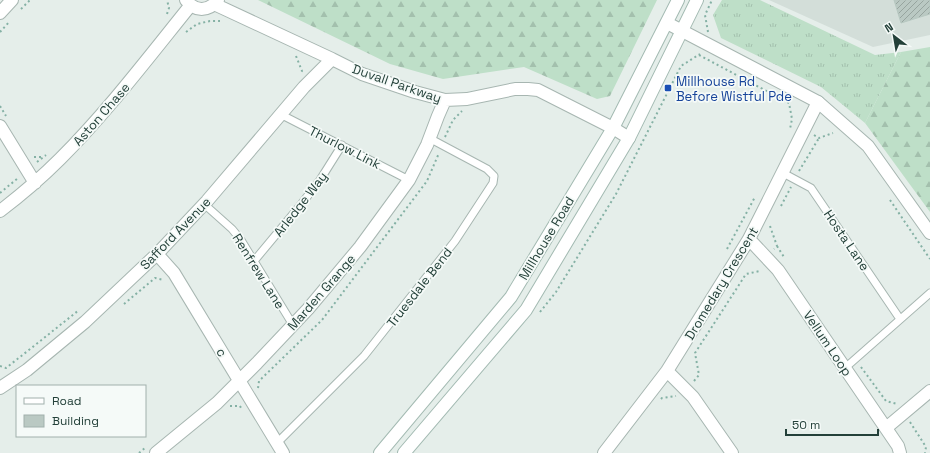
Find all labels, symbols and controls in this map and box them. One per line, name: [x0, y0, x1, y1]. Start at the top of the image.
north arrow: [874, 16, 914, 56]
text: N: [882, 20, 896, 35]
street label: Duvall Parkway: [350, 60, 444, 107]
place label: Millhouse Rd Before Wistful Pde: [676, 73, 792, 105]
street label: Aston Chase: [69, 79, 133, 149]
marker: Millhouse Rd Before Wistful Pde: [663, 83, 673, 93]
street label: Thurlow Link: [306, 122, 384, 173]
street label: Arledge Way: [270, 168, 331, 240]
street label: Safford Avenue: [136, 193, 214, 273]
street label: Millhouse Road: [515, 193, 578, 283]
street label: Hosta Lane: [820, 206, 873, 274]
street label: Dromedary Crescent: [681, 224, 762, 343]
street label: Renfrew Lane: [229, 230, 288, 312]
street label: Truesdale Bend: [383, 244, 456, 331]
street label: Marden Grange: [284, 251, 359, 334]
street label: Vellum Loop: [799, 307, 856, 379]
street label: c: [212, 345, 231, 360]
legend: [16, 385, 146, 437]
text: Road: [52, 393, 81, 409]
scale bar: [786, 411, 878, 437]
text: Building: [52, 413, 99, 429]
text: 50 m: [792, 417, 820, 433]

